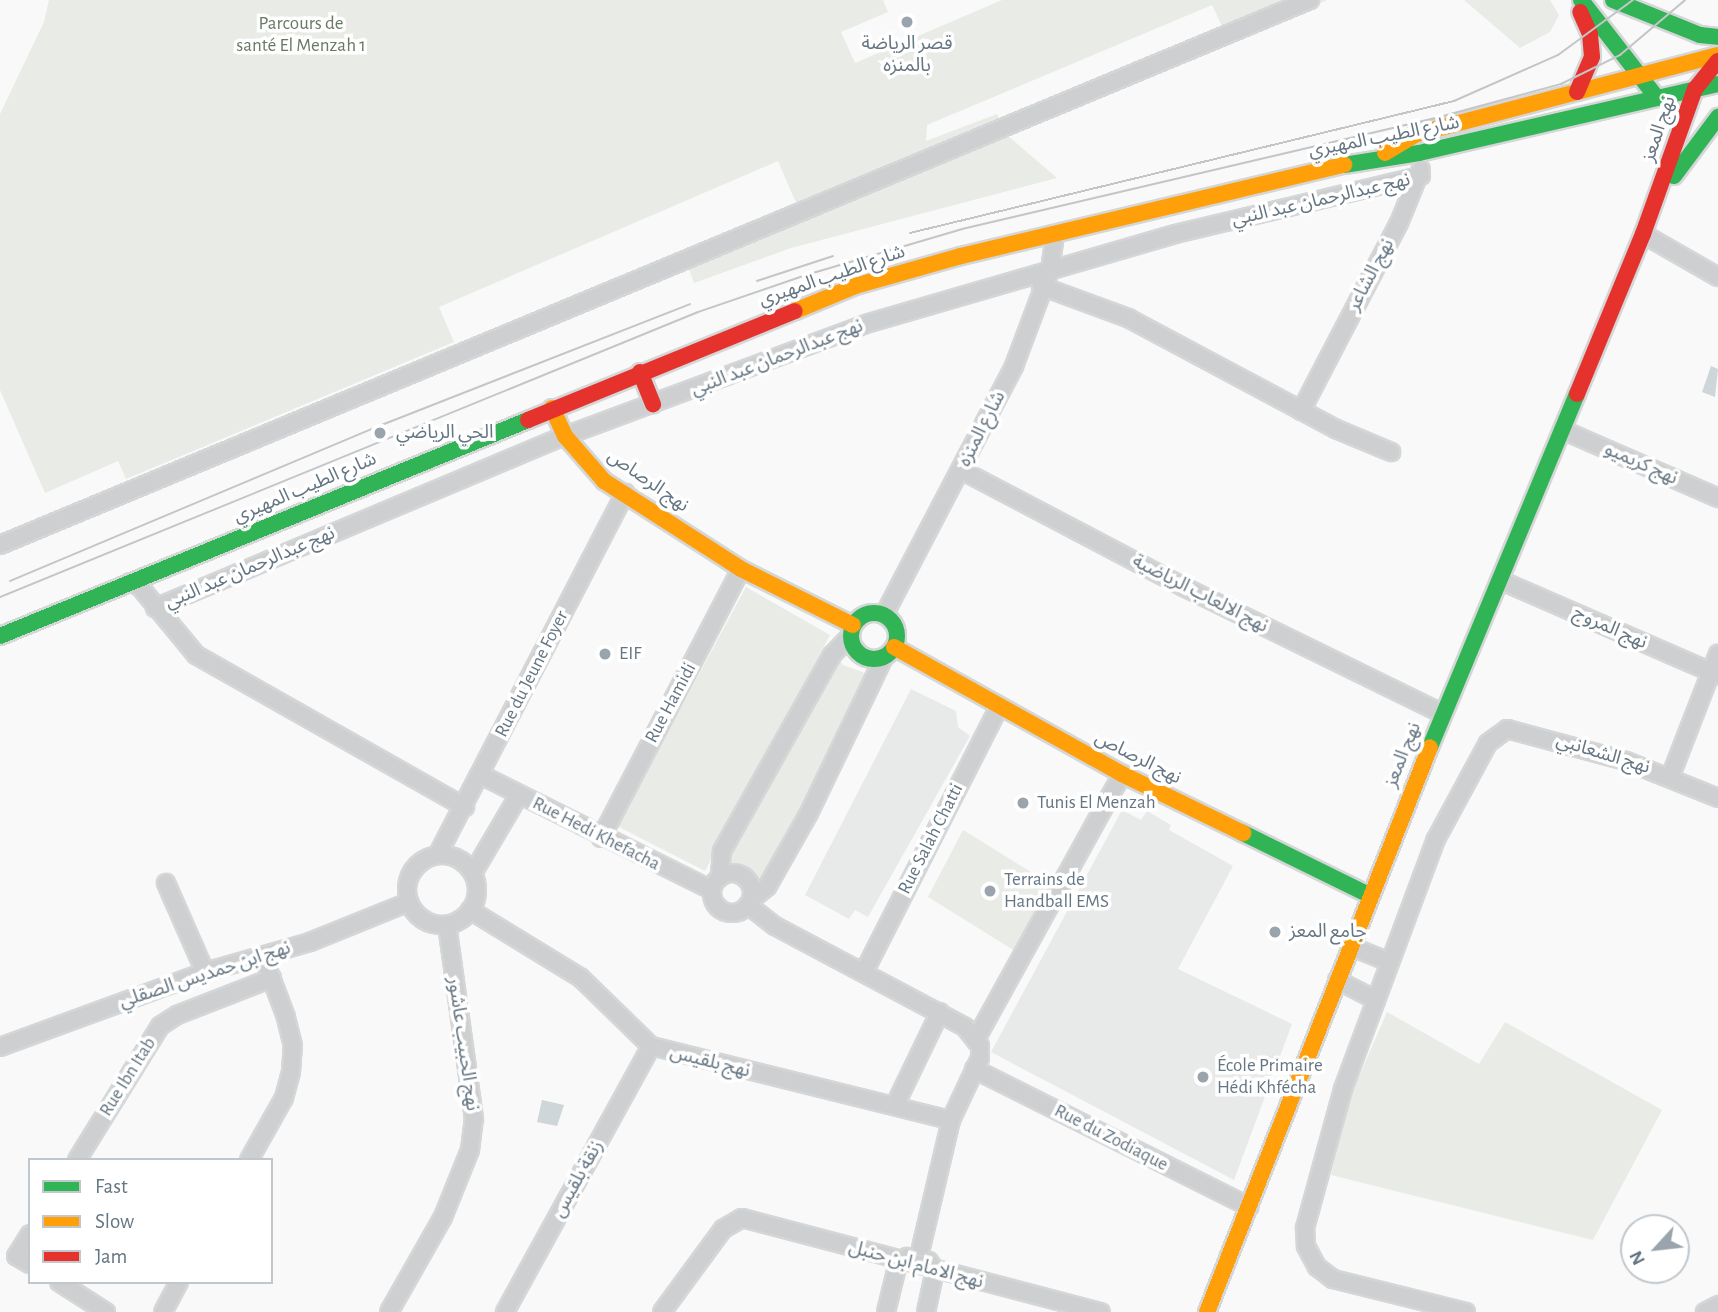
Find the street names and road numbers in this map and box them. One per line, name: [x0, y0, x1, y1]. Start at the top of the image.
street label: نهج المعز: [1637, 93, 1681, 165]
street label: شارع الطيب المهيري: [1307, 111, 1461, 163]
street label: نهج عبدالرحمان عبد النبي: [1230, 168, 1412, 232]
street label: نهج الشاعر: [1343, 235, 1399, 315]
street label: شارع الطيب المهيري: [756, 240, 908, 312]
street label: نهج عبدالرحمان عبد النبي: [688, 315, 866, 401]
street label: شارع المنزه: [953, 387, 1011, 471]
street label: نهج كريميو: [1601, 438, 1681, 490]
street label: نهج الرصاص: [603, 445, 693, 517]
street label: شارع الطيب المهيري: [230, 448, 380, 528]
street label: نهج عبدالرحمان عبد النبي: [162, 522, 338, 614]
street label: نهج الالعاب الرياضية: [1128, 550, 1272, 638]
street label: نهج المروج: [1569, 602, 1651, 654]
street label: Rue du Jeune Foyer: [490, 607, 574, 741]
street label: Rue Hamidi: [640, 659, 702, 747]
street label: نهج المعز: [1380, 719, 1426, 791]
street label: نهج الرصاص: [1091, 726, 1185, 790]
street label: نهج الشعانبي: [1553, 729, 1653, 779]
street label: Rue Salah Chatti: [893, 780, 969, 898]
street label: Rue Hedi Khefacha: [528, 792, 664, 876]
street label: نهج ابن حمديس الصقلي: [117, 937, 293, 1013]
street label: نهج الحبيب عاشور: [442, 975, 484, 1113]
street label: Rue Ibn Itab: [95, 1033, 161, 1121]
street label: نهج بلقيس: [668, 1041, 752, 1083]
street label: Rue du Zodiaque: [1050, 1100, 1172, 1176]
street label: زنقة بلقيس: [547, 1136, 609, 1222]
street label: نهج الامام ابن حنبل: [846, 1236, 986, 1294]

